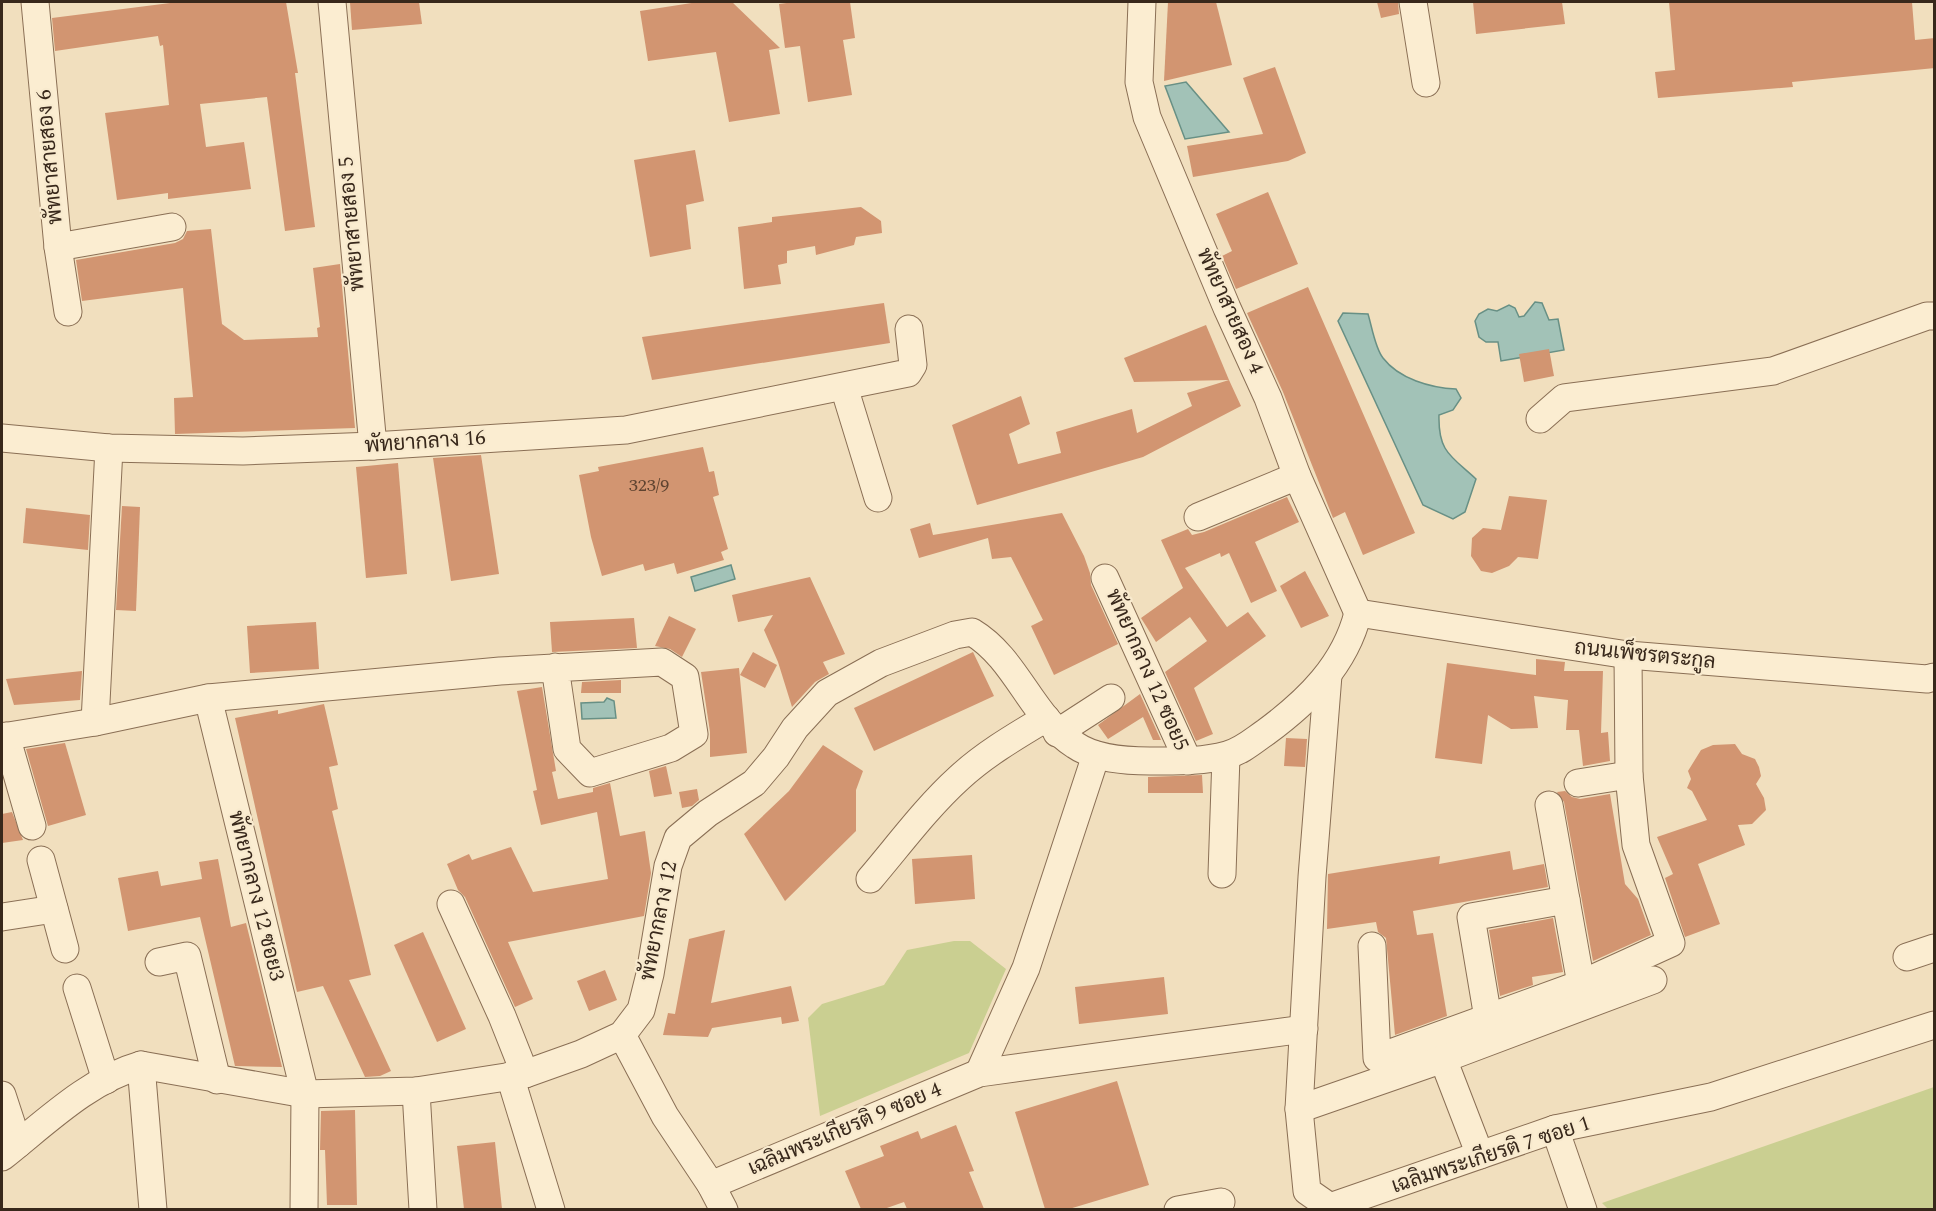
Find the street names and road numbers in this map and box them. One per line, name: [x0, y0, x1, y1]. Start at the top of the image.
street label: พัทยาสายสอง 6: [28, 88, 72, 226]
street label: พัทยาสายสอง 5: [330, 155, 374, 293]
street label: พัทยาสายสอง 4: [1188, 243, 1272, 380]
street label: พัทยากลาง 16: [363, 422, 487, 462]
street label: พัทยากลาง 12 ซอย5: [1097, 584, 1197, 756]
street label: ถนนเพ็ชรตระกูล: [1573, 632, 1717, 678]
street label: พัทยากลาง 12 ซอย3: [219, 808, 293, 985]
street label: พัทยากลาง 12: [632, 858, 686, 984]
street label: เฉลิมพระเกียรติ 9 ซอย 4: [743, 1074, 947, 1184]
street label: เฉลิมพระเกียรติ 7 ซอย 1: [1387, 1108, 1595, 1202]

